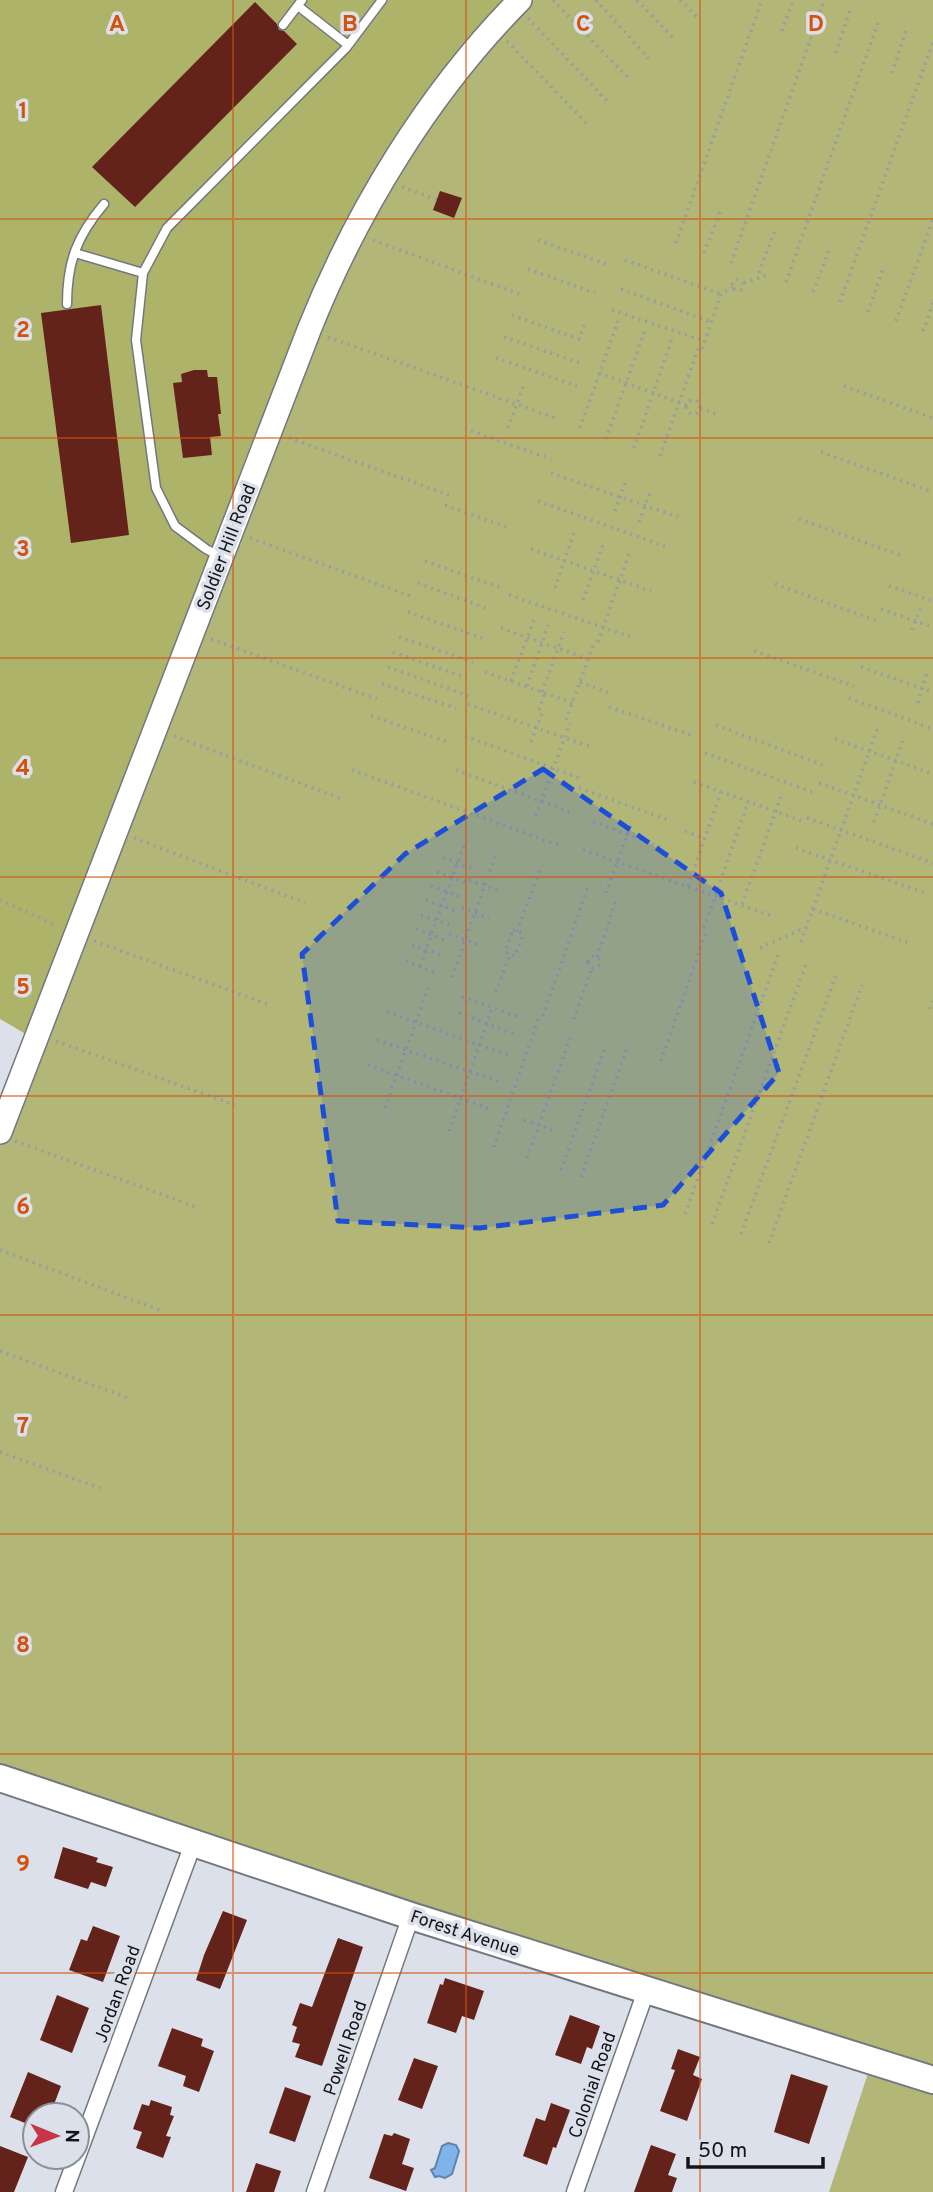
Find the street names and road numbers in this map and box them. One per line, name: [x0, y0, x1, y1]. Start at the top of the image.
street label: Soldier Hill Road: [193, 481, 262, 614]
street label: Forest Avenue: [407, 1906, 522, 1963]
street label: Jordan Road: [90, 1943, 147, 2046]
street label: Powell Road: [319, 1998, 373, 2099]
street label: Colonial Road: [564, 2029, 622, 2142]

